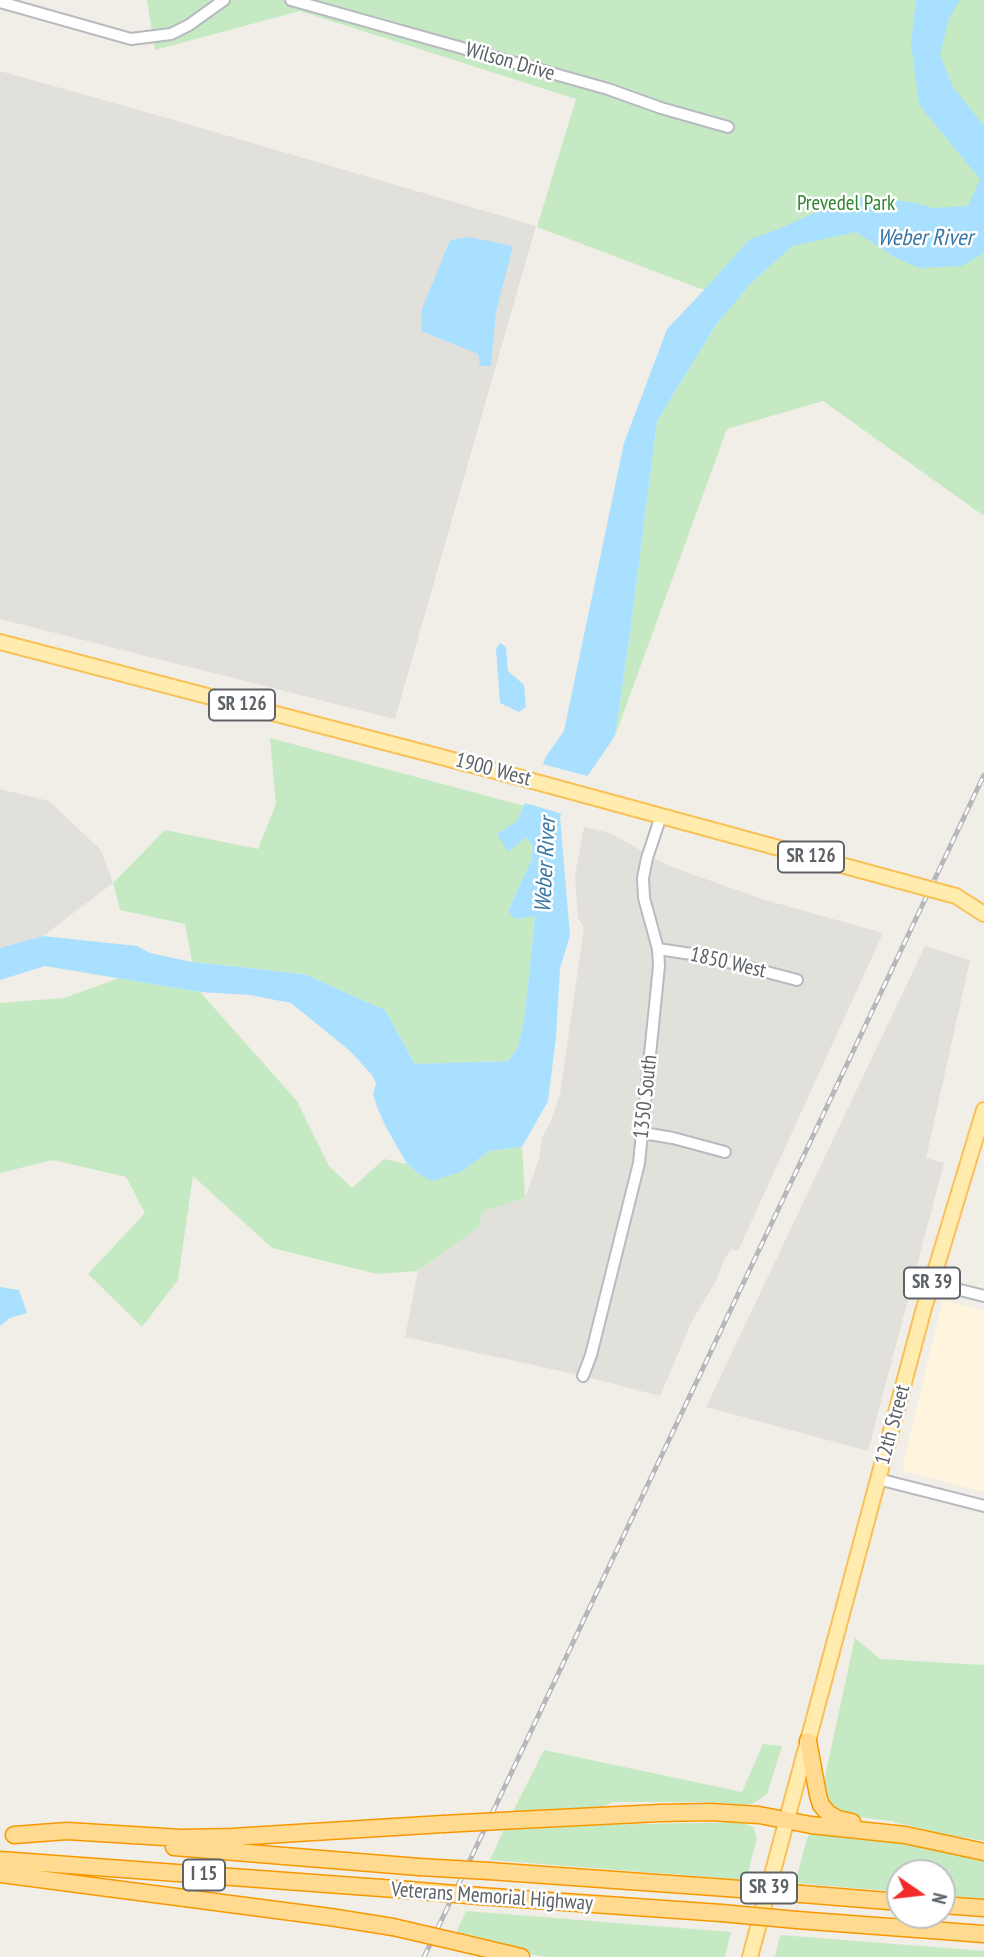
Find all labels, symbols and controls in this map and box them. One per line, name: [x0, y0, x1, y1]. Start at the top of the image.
street label: Wilson Drive: [463, 37, 557, 87]
park label: Prevedel Park: [797, 191, 895, 217]
water label: Weber River: [877, 224, 973, 252]
road number: SR 126: [209, 690, 275, 720]
street label: 1900 West: [452, 748, 534, 792]
water label: Weber River: [530, 817, 562, 913]
road number: SR 126: [778, 842, 844, 872]
street label: 1850 West: [688, 942, 768, 984]
street label: 1350 South: [629, 1054, 663, 1140]
road number: SR 39: [904, 1268, 960, 1298]
street label: 12th Street: [870, 1382, 916, 1468]
road number: I 15: [183, 1859, 225, 1890]
north arrow: [886, 1859, 956, 1929]
road number: SR 39: [741, 1872, 797, 1904]
street label: Veterans Memorial Highway: [390, 1877, 594, 1917]
text: N: [927, 1891, 952, 1906]

